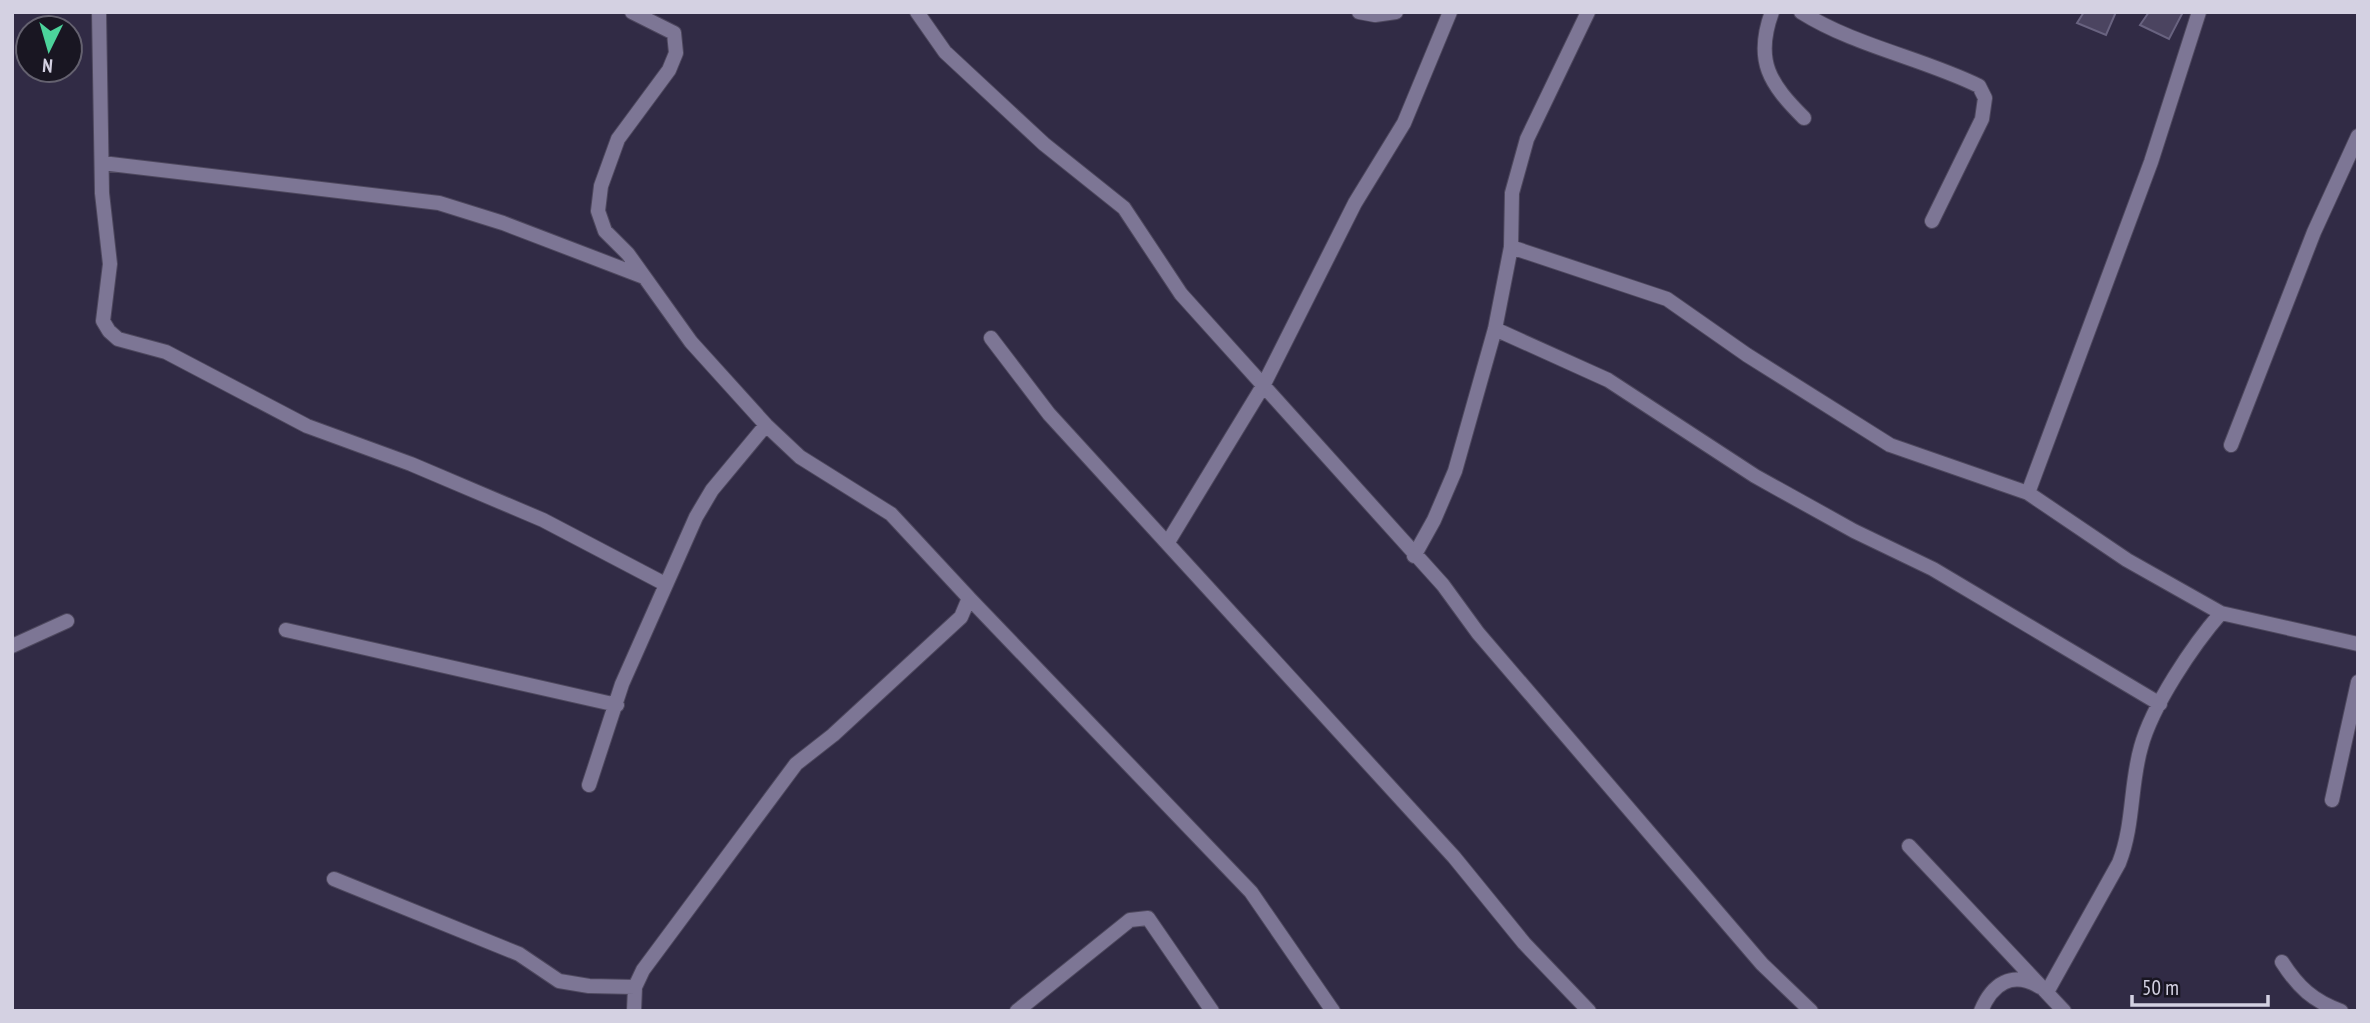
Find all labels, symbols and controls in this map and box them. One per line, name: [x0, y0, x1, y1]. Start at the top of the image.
north arrow: [14, 14, 84, 84]
text: N: [41, 54, 54, 78]
scale bar: [2132, 964, 2268, 1008]
text: 50 m: [2142, 974, 2179, 1001]

